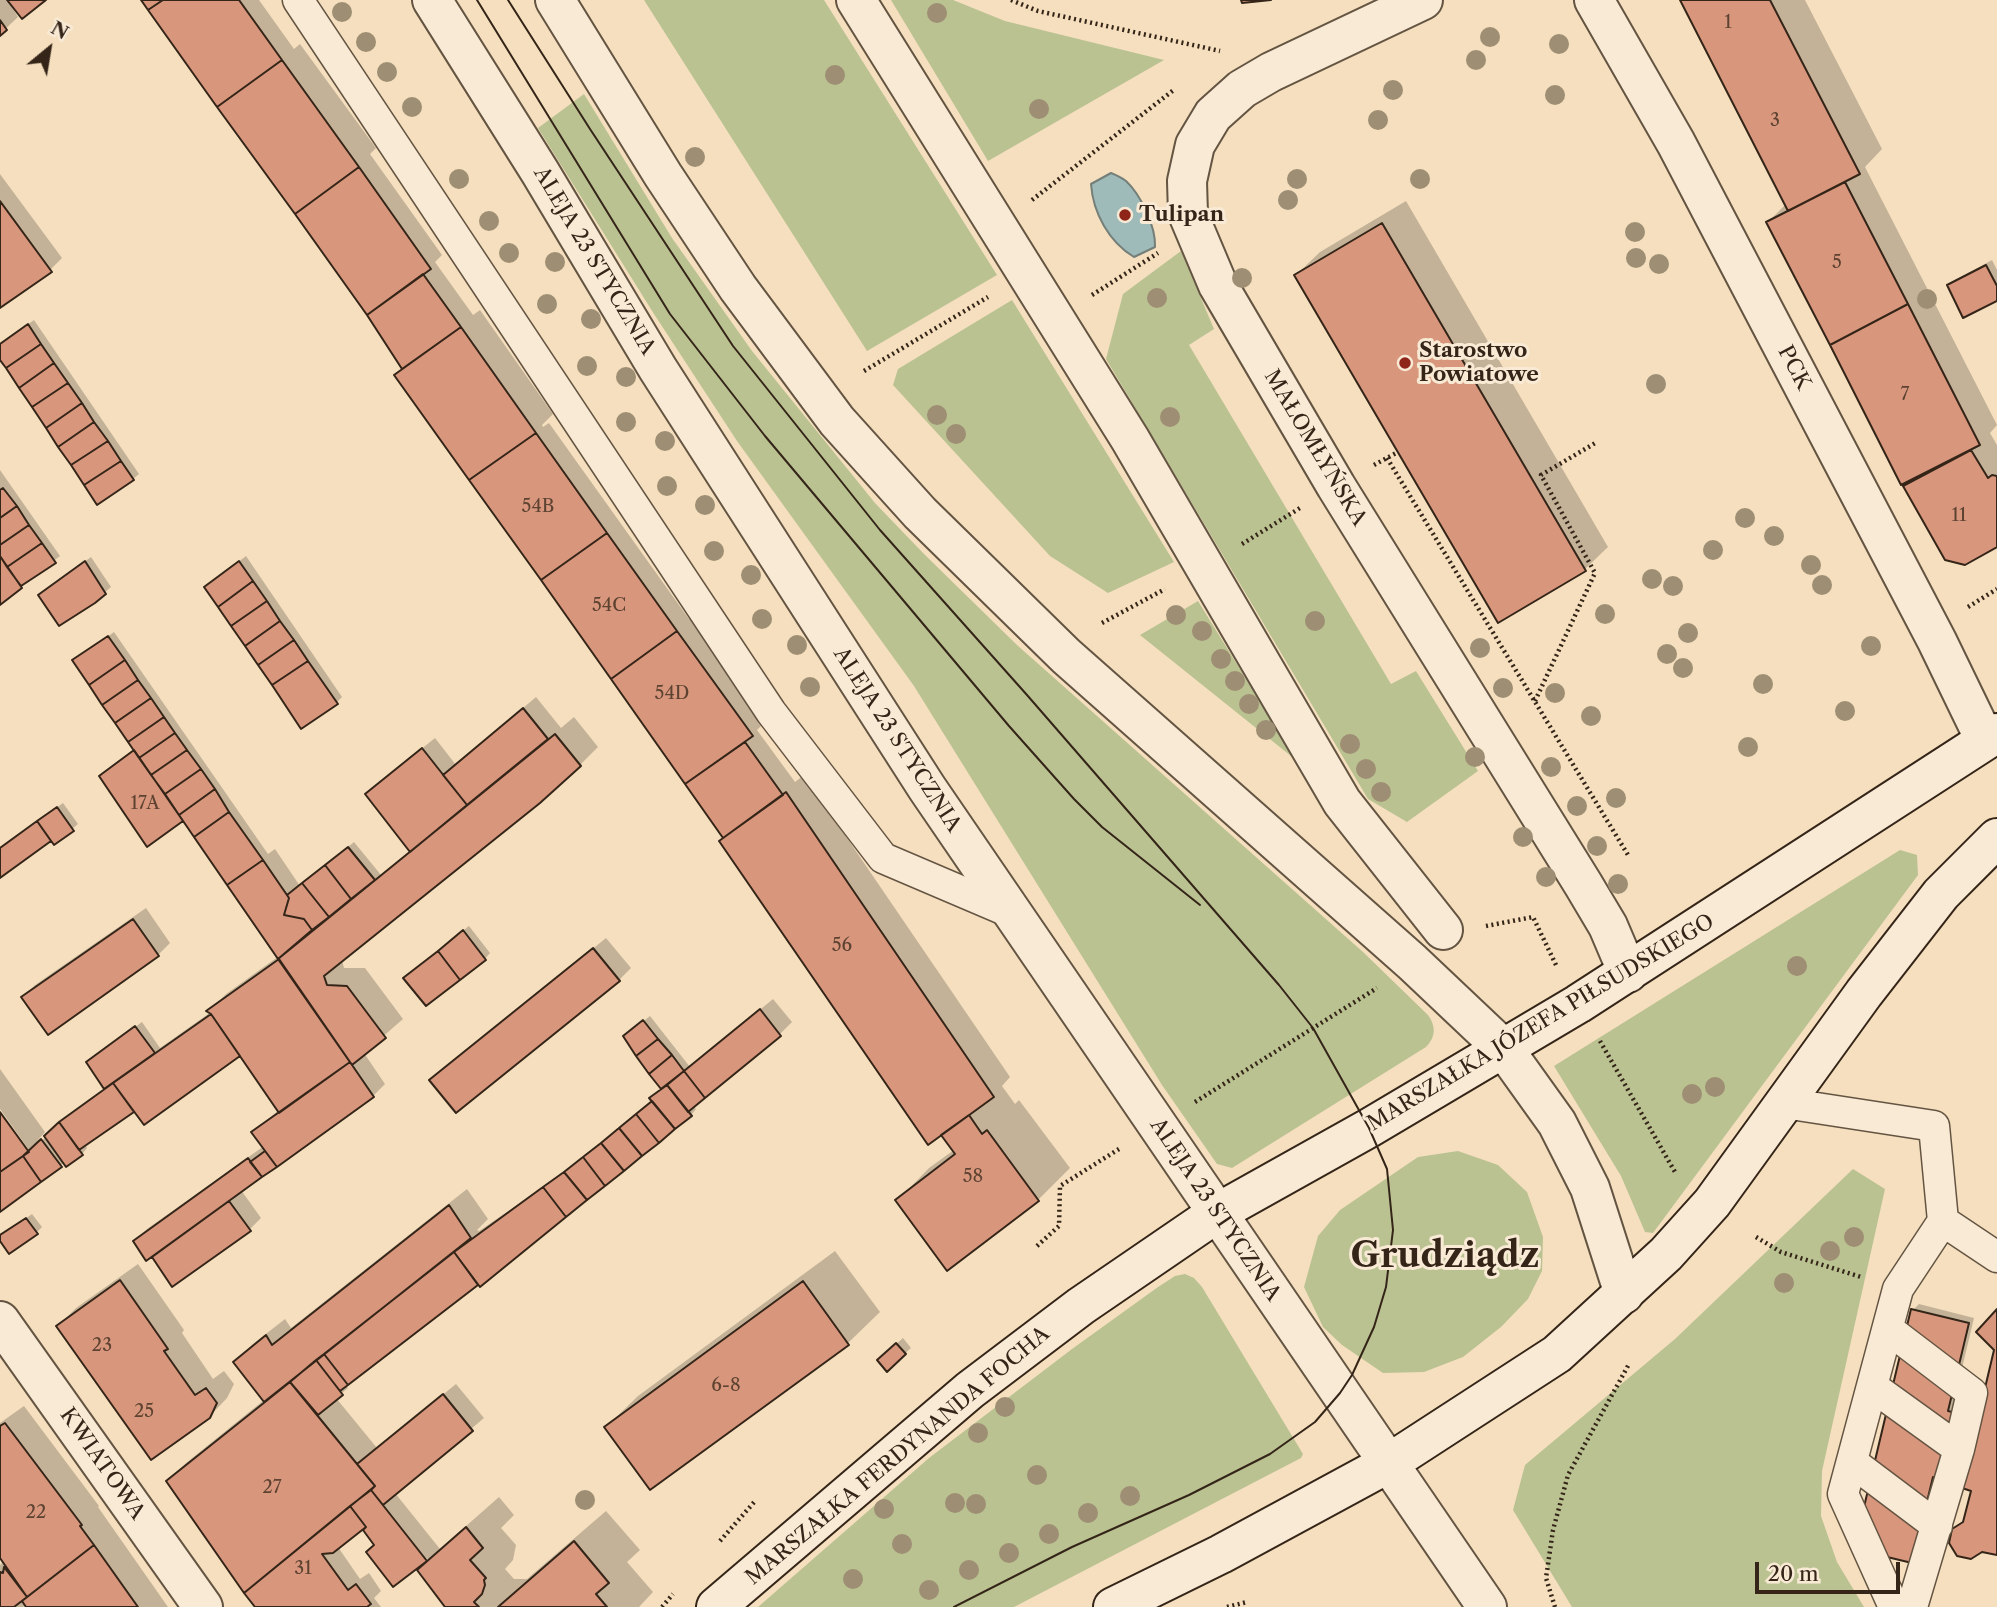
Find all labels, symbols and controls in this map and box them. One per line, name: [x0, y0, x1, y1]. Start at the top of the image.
house number: 1: [1724, 12, 1732, 34]
north arrow: [14, 14, 84, 84]
text: N: [47, 16, 73, 44]
house number: 3: [1770, 110, 1780, 132]
street label: ALEJA 23 STYCZNIA: [528, 162, 660, 360]
place label: Tulipan: [1139, 202, 1224, 228]
marker: Tulipan: [1117, 207, 1133, 223]
house number: 5: [1832, 252, 1842, 274]
place label: Starostwo Powiatowe: [1419, 338, 1539, 388]
street label: PCK: [1772, 342, 1816, 394]
marker: Starostwo Powiatowe: [1397, 355, 1413, 371]
street label: MAŁOMŁYŃSKA: [1258, 365, 1372, 531]
house number: 7: [1901, 384, 1909, 406]
house number: 54B: [522, 496, 554, 518]
house number: 11: [1951, 505, 1967, 527]
house number: 54C: [592, 595, 626, 617]
street label: ALEJA 23 STYCZNIA: [828, 643, 966, 837]
house number: 54D: [655, 683, 689, 705]
house number: 17A: [130, 793, 160, 815]
street label: MARSZAŁKA JÓZEFA PIŁSUDSKIEGO: [1363, 909, 1719, 1137]
house number: 56: [832, 935, 852, 957]
street label: ALEJA 23 STYCZNIA: [1144, 1114, 1286, 1306]
house number: 58: [963, 1166, 983, 1188]
district label: Grudziądz: [1351, 1236, 1539, 1278]
street label: MARSZAŁKA FERDYNANDA FOCHA: [741, 1321, 1055, 1591]
house number: 23: [92, 1335, 112, 1357]
house number: 6-8: [711, 1375, 741, 1397]
house number: 25: [134, 1401, 154, 1423]
street label: KWIATOWA: [54, 1403, 150, 1525]
house number: 27: [262, 1477, 282, 1499]
house number: 22: [26, 1502, 46, 1524]
scale bar: [1759, 1548, 1904, 1592]
house number: 31: [294, 1558, 312, 1580]
text: 20 m: [1768, 1561, 1819, 1586]

